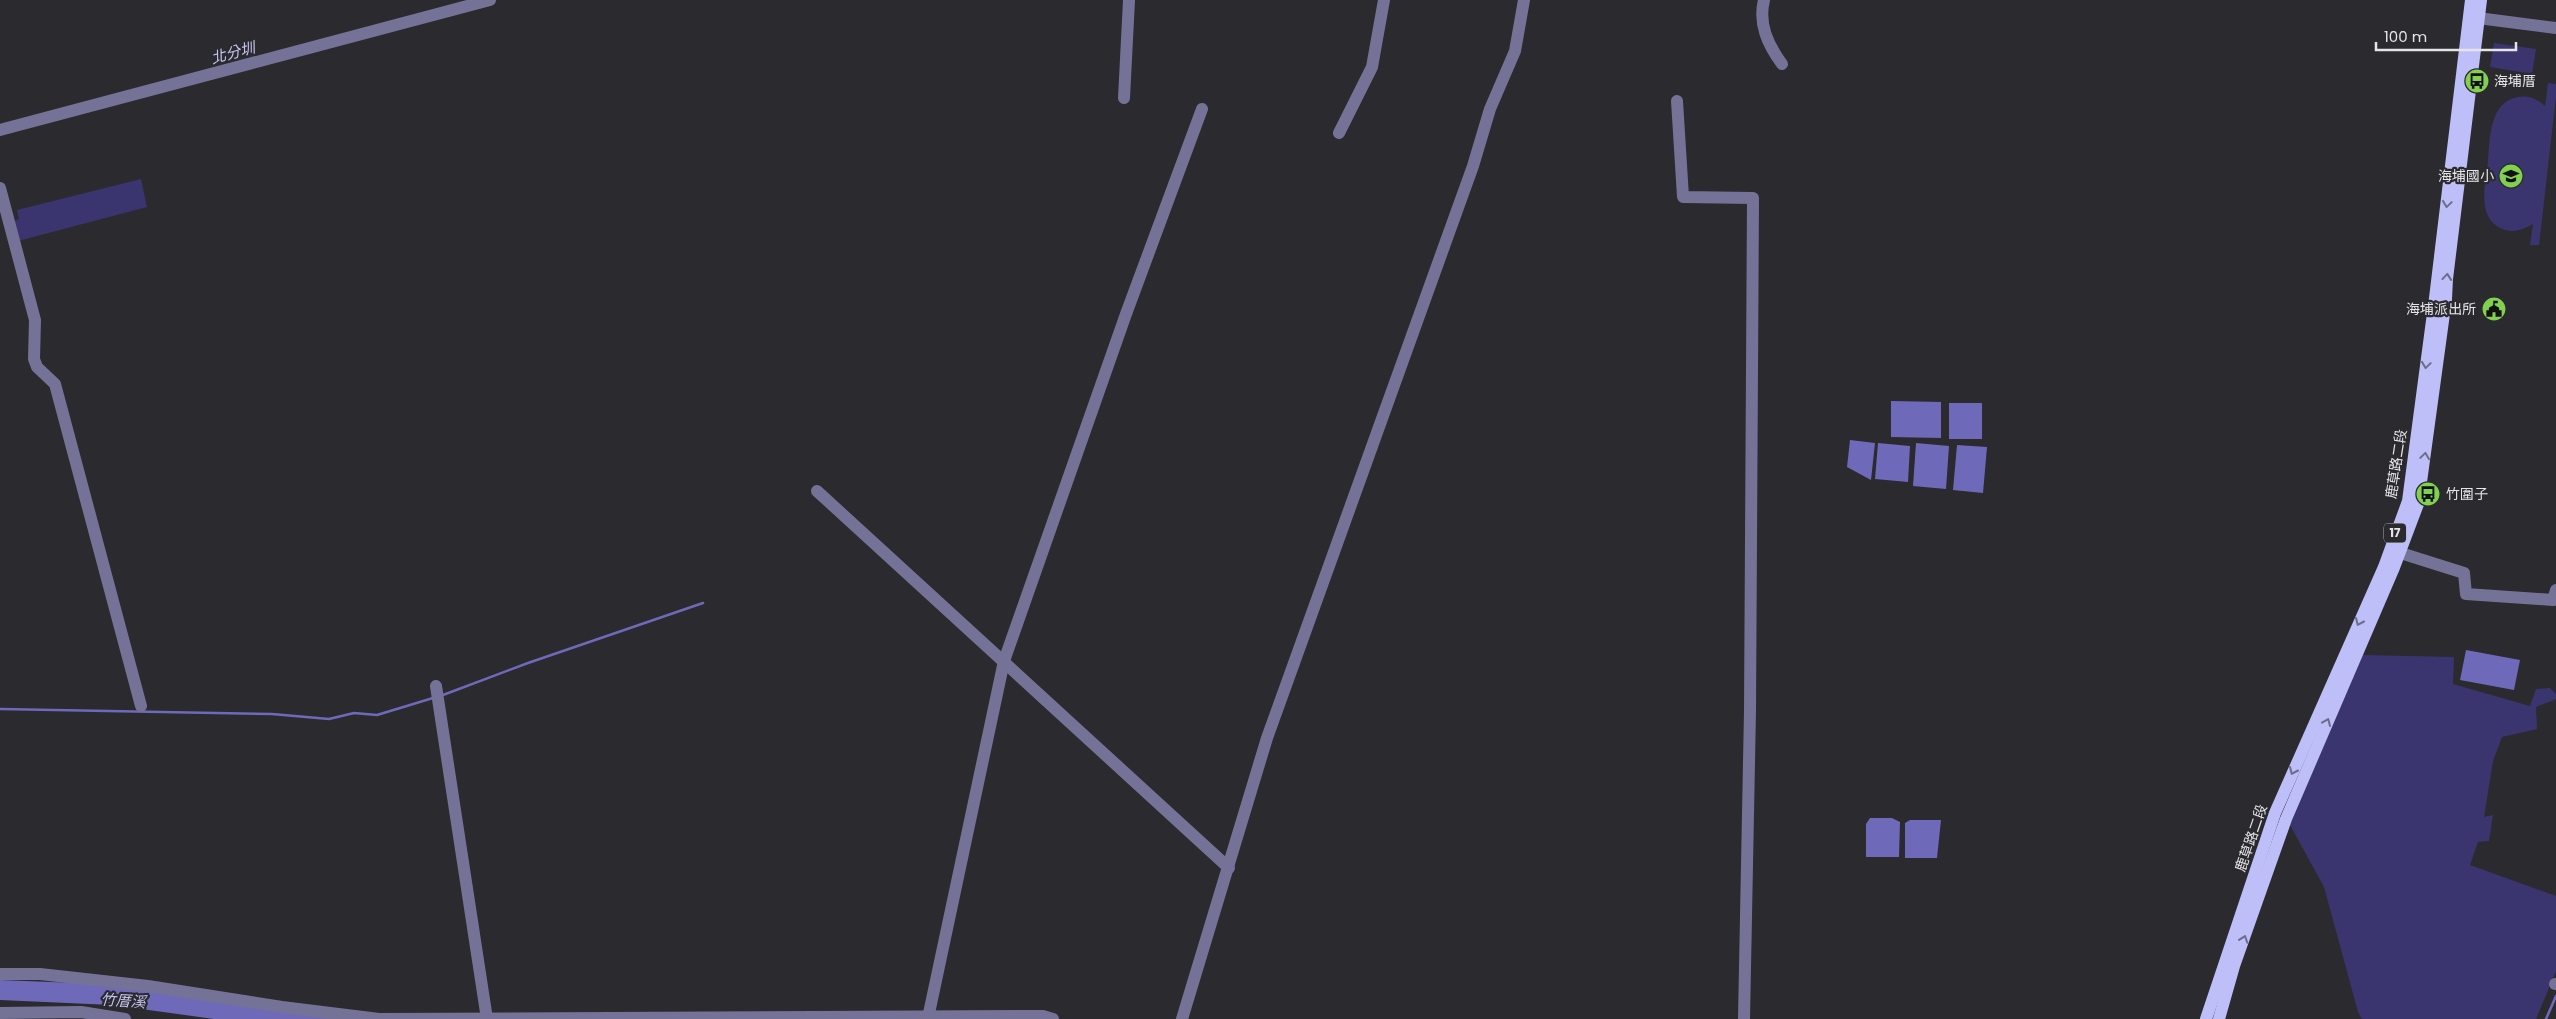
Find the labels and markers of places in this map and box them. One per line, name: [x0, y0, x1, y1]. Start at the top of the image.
bus stop icon: 海埔厝: [2464, 68, 2490, 94]
place label: 海埔厝: [2494, 71, 2536, 91]
school or university icon: 海埔國小: [2498, 163, 2524, 189]
place label: 海埔國小: [2438, 166, 2494, 186]
public building icon: 海埔派出所: [2481, 296, 2507, 322]
place label: 海埔派出所: [2406, 299, 2476, 319]
bus stop icon: 竹圍子: [2415, 481, 2441, 507]
place label: 竹圍子: [2446, 484, 2488, 504]

